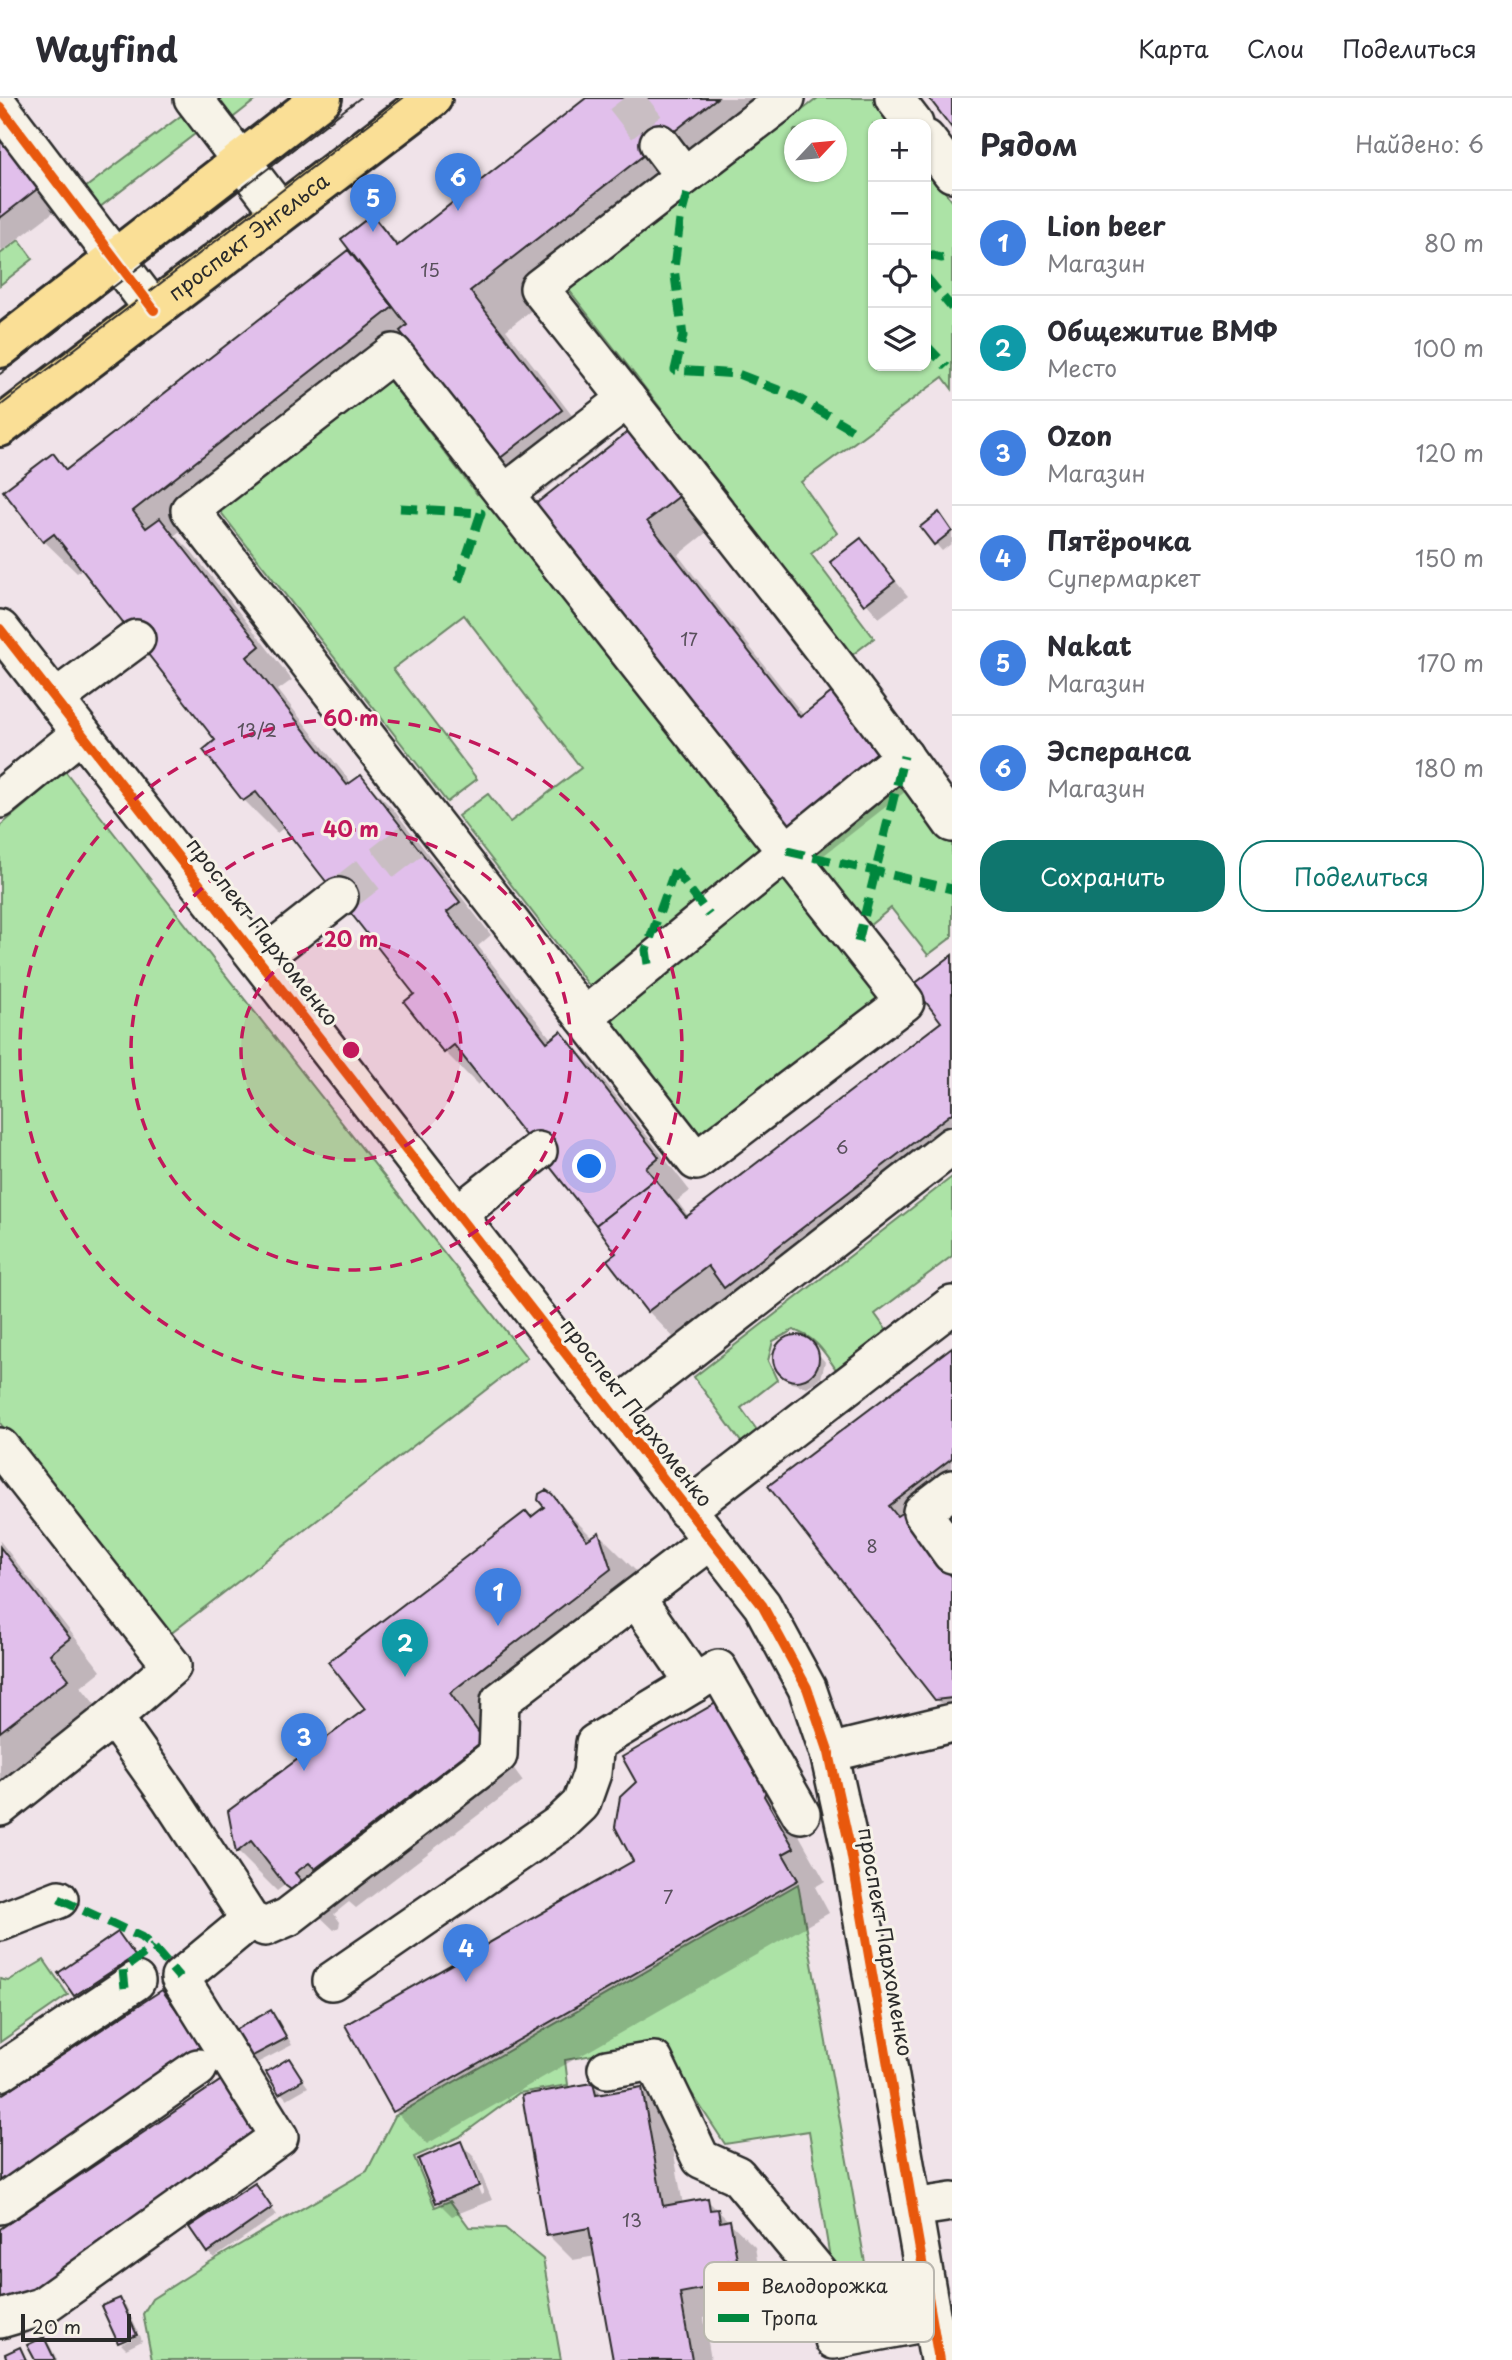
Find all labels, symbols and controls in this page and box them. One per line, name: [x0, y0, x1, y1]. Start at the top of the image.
text: Wayfind: [35, 23, 178, 73]
text: Карта: [1138, 30, 1209, 66]
text: Слои: [1247, 30, 1304, 66]
text: Поделиться: [1342, 30, 1477, 66]
north arrow: [784, 119, 847, 182]
map controls: [868, 119, 931, 371]
button: +: [868, 119, 931, 182]
text: Рядом: [980, 121, 1078, 166]
text: Найдено: 6: [1355, 126, 1484, 161]
pin: 6: [435, 153, 481, 211]
street label: проспект Энгельса: [160, 164, 335, 308]
pin: 5: [350, 174, 396, 232]
button: −: [868, 182, 931, 245]
text: Lion beer: [1047, 206, 1166, 245]
text: 1: [998, 225, 1009, 260]
text: 80 m: [1424, 225, 1484, 260]
button: locate: [868, 245, 931, 308]
text: Магазин: [1047, 245, 1146, 280]
house number: 15: [420, 256, 440, 283]
button: layers: [868, 308, 931, 371]
text: Общежитие ВМФ: [1047, 311, 1278, 350]
text: 2: [995, 330, 1011, 365]
text: 100 m: [1414, 330, 1484, 365]
text: Место: [1047, 350, 1117, 385]
text: Ozon: [1047, 416, 1112, 455]
text: 3: [995, 435, 1011, 470]
text: 120 m: [1416, 435, 1484, 470]
text: Магазин: [1047, 455, 1146, 490]
text: Пятёрочка: [1047, 521, 1192, 560]
text: 4: [995, 540, 1011, 575]
text: 150 m: [1415, 540, 1484, 575]
text: Супермаркет: [1047, 560, 1201, 595]
house number: 17: [680, 625, 698, 652]
text: Nakat: [1047, 626, 1132, 665]
text: 5: [996, 645, 1010, 680]
text: 170 m: [1417, 645, 1484, 680]
text: Магазин: [1047, 665, 1146, 700]
text: 60 m: [323, 701, 379, 733]
house number: 13/2: [237, 716, 277, 743]
text: Эсперанса: [1047, 731, 1191, 770]
text: 6: [995, 750, 1011, 785]
text: 180 m: [1415, 750, 1484, 785]
text: Магазин: [1047, 770, 1146, 805]
text: 40 m: [323, 812, 379, 844]
street label: проспект Пархоменко: [180, 830, 348, 1032]
button: Сохранить: [980, 840, 1225, 912]
button: Поделиться: [1239, 840, 1484, 912]
text: 20 m: [324, 922, 378, 954]
centre of rings: [339, 1038, 363, 1062]
house number: 6: [836, 1133, 848, 1160]
your location: [572, 1149, 606, 1183]
street label: проспект Пархоменко: [554, 1311, 722, 1513]
house number: 8: [866, 1532, 878, 1559]
pin: 1: [475, 1568, 521, 1626]
pin: 2: [382, 1619, 428, 1677]
pin: 3: [281, 1713, 327, 1771]
street label: проспект Пархоменко: [851, 1825, 923, 2059]
house number: 7: [663, 1883, 673, 1910]
pin: 4: [443, 1924, 489, 1982]
house number: 13: [622, 2206, 642, 2233]
legend: [704, 2262, 934, 2342]
text: Велодорожка: [761, 2271, 888, 2299]
text: Тропа: [761, 2303, 818, 2331]
scale bar: [21, 2311, 131, 2343]
text: 20 m: [32, 2312, 81, 2340]

